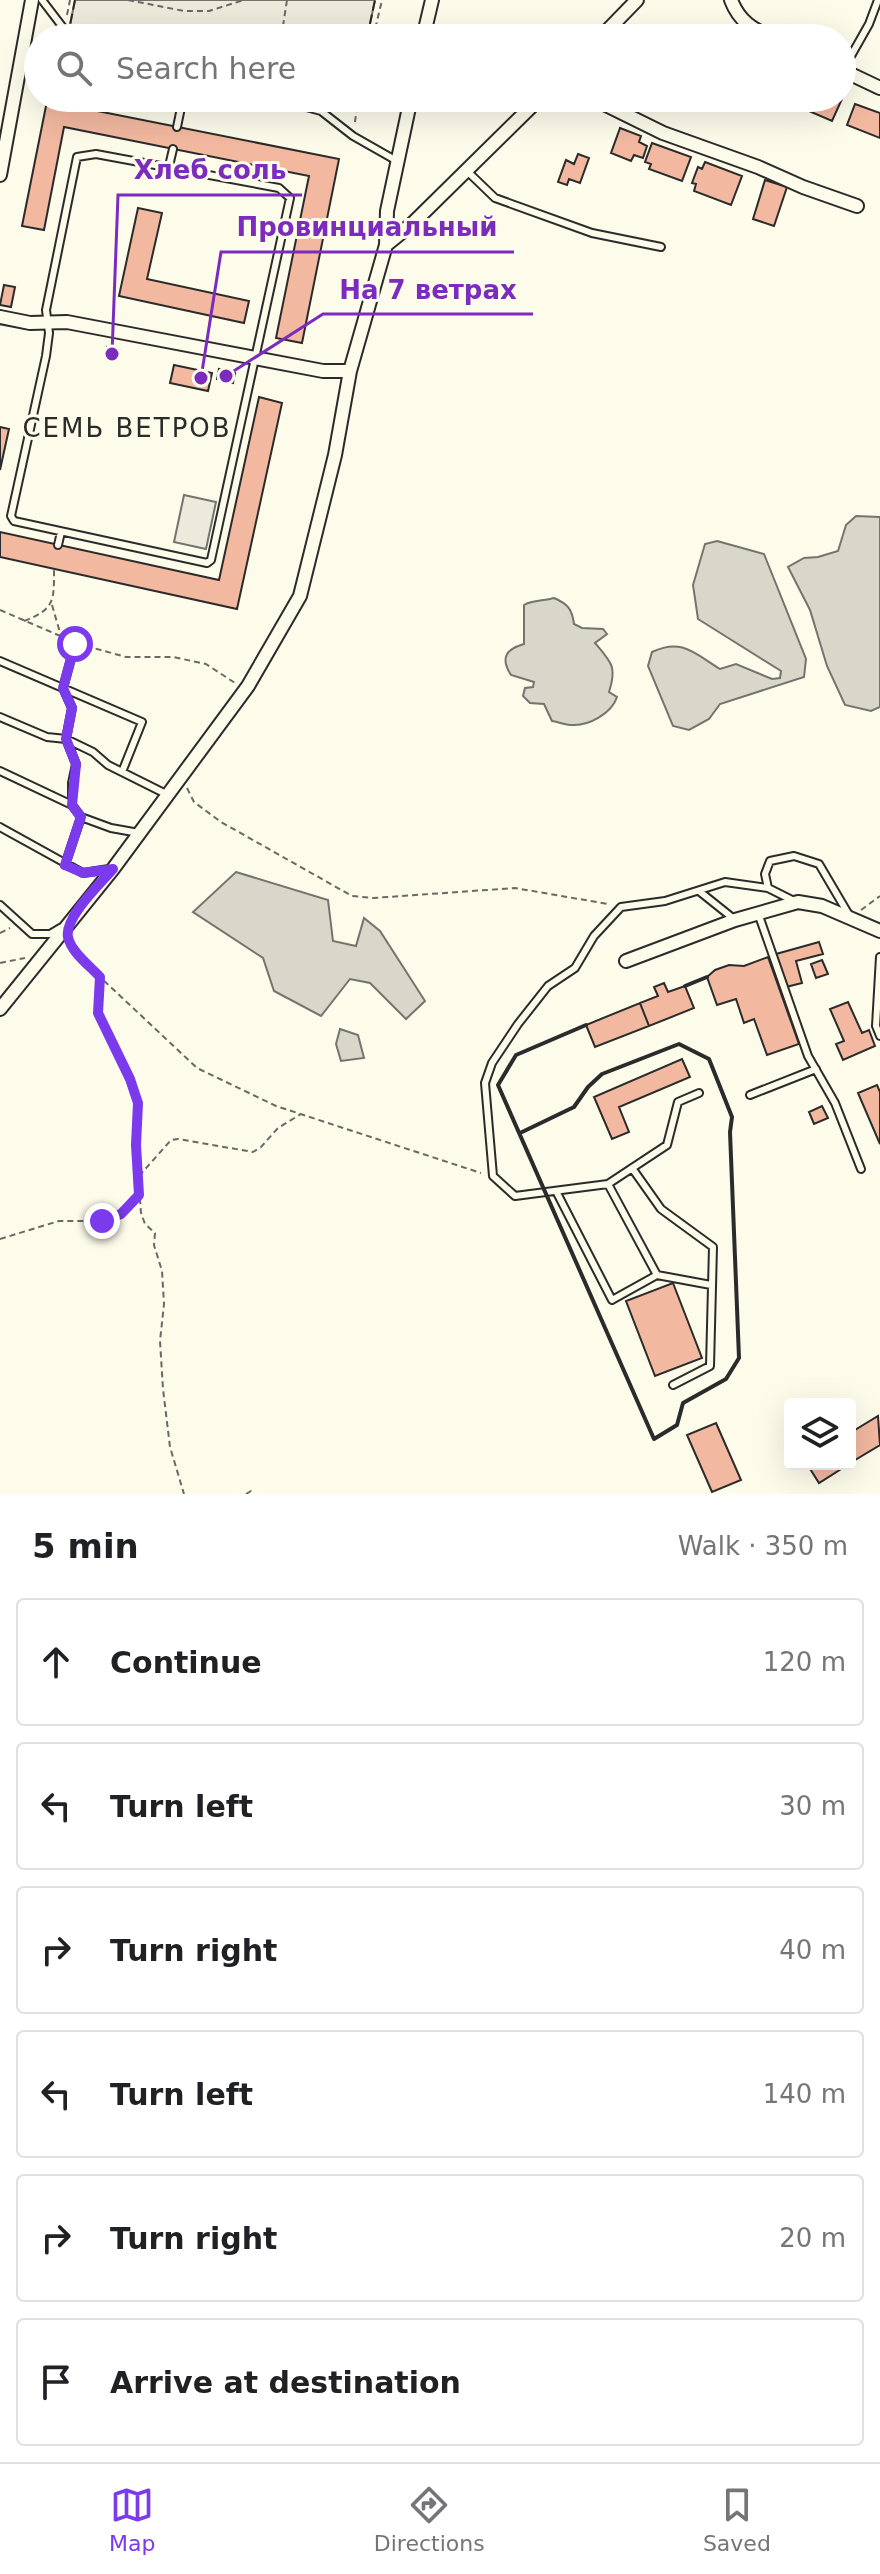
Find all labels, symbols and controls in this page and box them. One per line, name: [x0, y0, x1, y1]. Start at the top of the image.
search box: [24, 24, 856, 112]
icon: search: [52, 46, 96, 90]
text: Search here: [116, 51, 296, 86]
callout: Хлеб соль: [118, 145, 302, 195]
text: Хлеб соль: [134, 155, 286, 185]
callout: Провинциальный: [221, 202, 514, 252]
text: Провинциальный: [236, 212, 498, 242]
callout: На 7 ветрах: [323, 264, 533, 314]
text: На 7 ветрах: [339, 275, 517, 305]
district label: СЕМЬ ВЕТРОВ: [22, 413, 232, 443]
route start: [57, 626, 93, 662]
route end: [84, 1203, 120, 1239]
map controls: [784, 1398, 856, 1470]
button: layers: [784, 1398, 856, 1470]
text: 5 min: [32, 1526, 139, 1566]
text: Walk · 350 m: [678, 1531, 848, 1561]
icon: ahead: [34, 1640, 78, 1684]
text: Continue: [110, 1645, 262, 1680]
text: 120 m: [763, 1647, 846, 1677]
icon: left: [34, 1784, 78, 1828]
text: Turn left: [110, 1789, 253, 1824]
text: 30 m: [779, 1791, 846, 1821]
icon: right: [34, 1928, 78, 1972]
text: Turn right: [110, 1933, 277, 1968]
text: 40 m: [779, 1935, 846, 1965]
icon: left: [34, 2072, 78, 2116]
text: Turn left: [110, 2077, 253, 2112]
text: 140 m: [763, 2079, 846, 2109]
icon: right: [34, 2216, 78, 2260]
text: Turn right: [110, 2221, 277, 2256]
text: 20 m: [779, 2223, 846, 2253]
icon: arrive: [34, 2360, 78, 2404]
text: Arrive at destination: [110, 2365, 461, 2400]
tab: Map: [109, 2483, 156, 2556]
tab: Directions: [374, 2483, 485, 2556]
tab: Saved: [703, 2483, 771, 2556]

